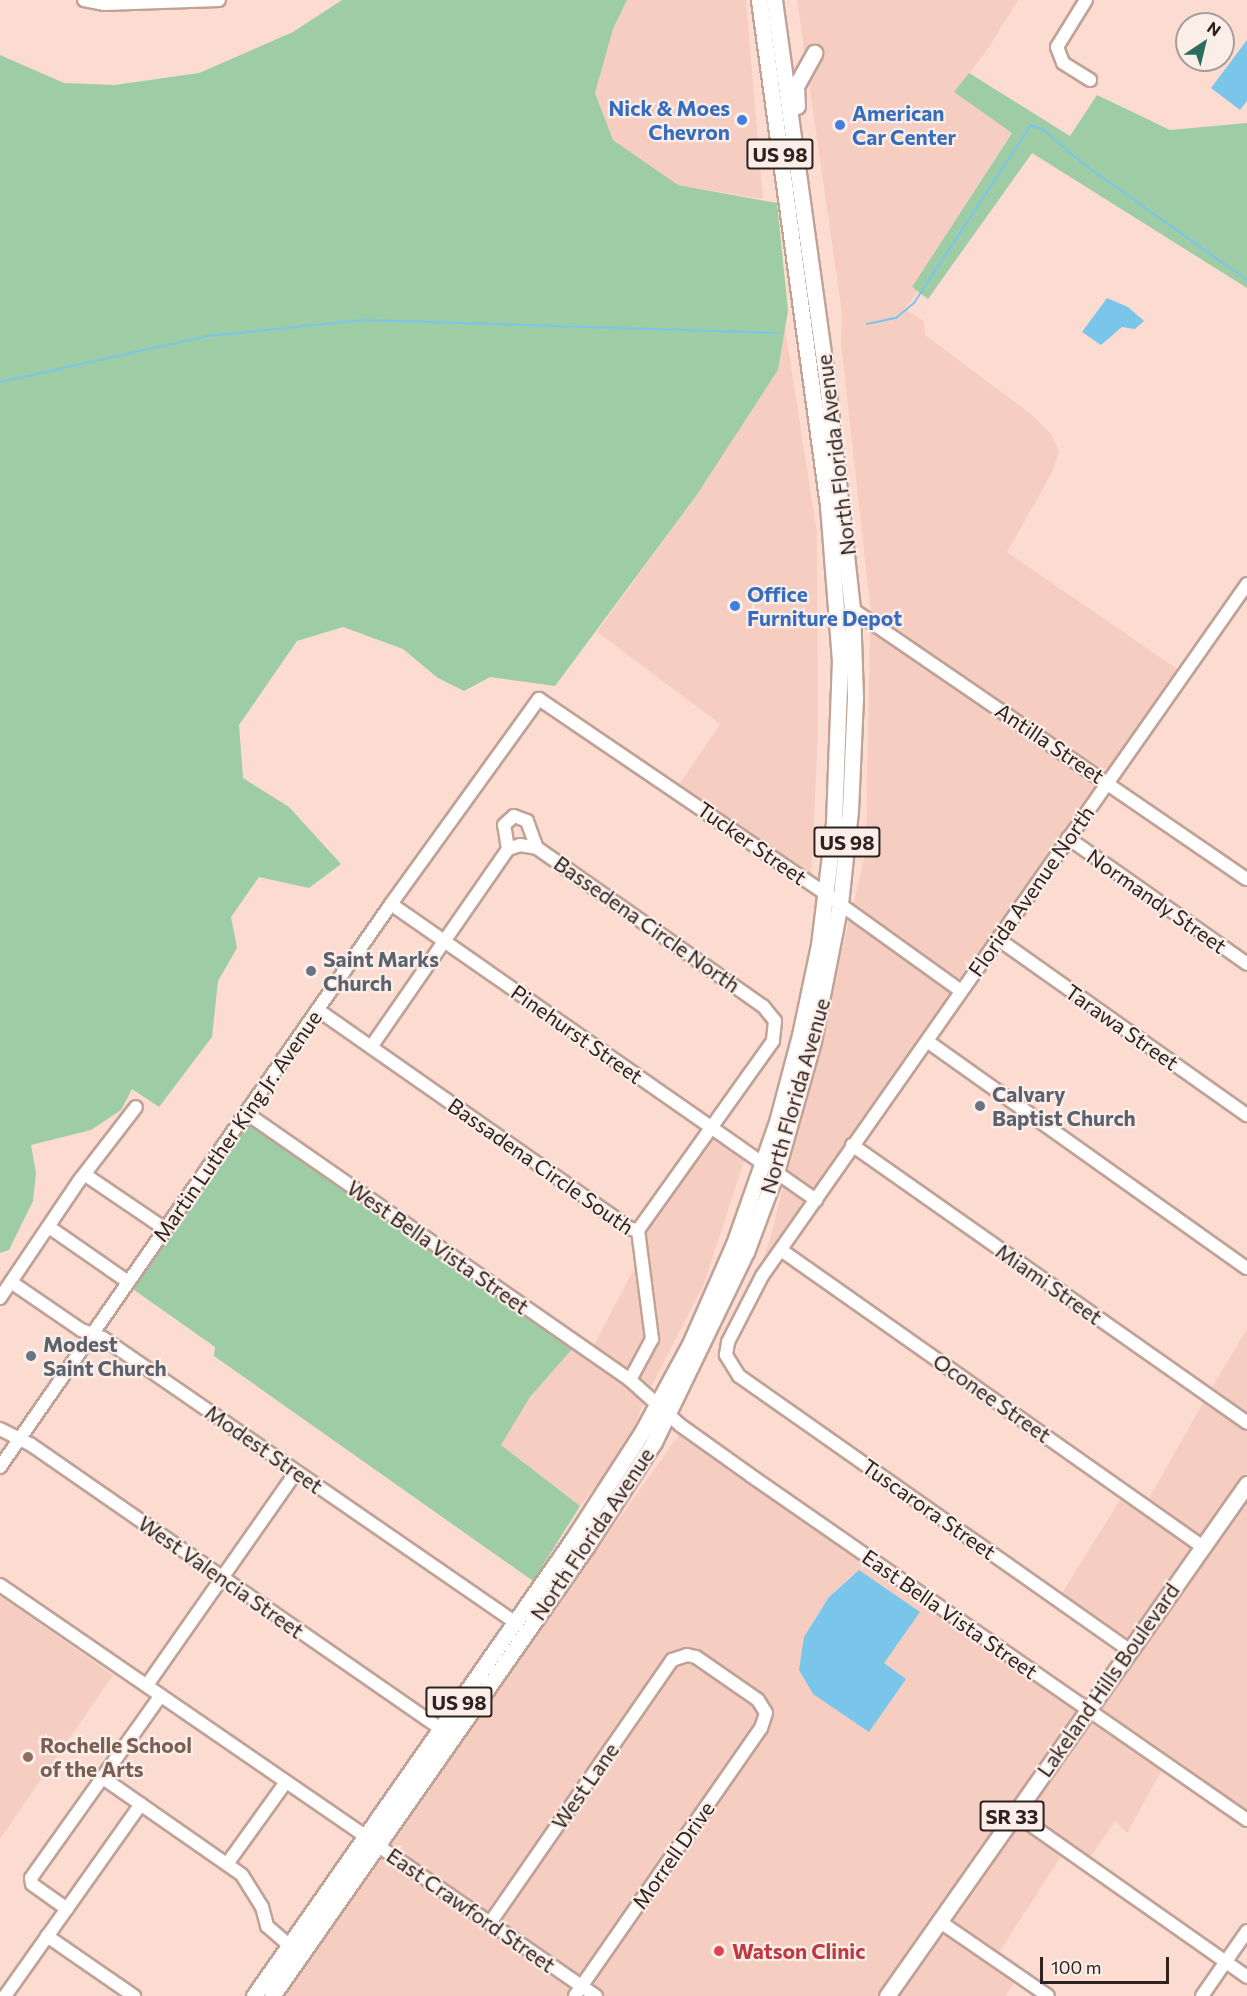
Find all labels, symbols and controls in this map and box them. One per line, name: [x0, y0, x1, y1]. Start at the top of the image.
north arrow: [1175, 12, 1235, 72]
text: N: [1204, 17, 1225, 40]
place label: Nick & Moes Chevron: [609, 95, 730, 145]
place label: American Car Center: [852, 100, 956, 150]
marker: Nick & Moes Chevron: [735, 113, 749, 127]
marker: American Car Center: [833, 118, 847, 132]
road number: US 98: [746, 137, 814, 171]
street label: North Florida Avenue: [811, 353, 861, 557]
place label: Office Furniture Depot: [747, 581, 902, 631]
marker: Office Furniture Depot: [728, 599, 742, 613]
street label: Antilla Street: [991, 697, 1109, 789]
street label: Tucker Street: [693, 796, 811, 890]
street label: Florida Avenue North: [963, 801, 1099, 981]
road number: US 98: [812, 825, 882, 859]
street label: Normandy Street: [1082, 844, 1232, 958]
street label: Bassedena Circle North: [549, 850, 745, 998]
place label: Saint Marks Church: [323, 946, 439, 996]
marker: Saint Marks Church: [304, 964, 318, 978]
street label: Pinehurst Street: [506, 979, 648, 1089]
street label: Tarawa Street: [1060, 979, 1184, 1075]
street label: North Florida Avenue: [755, 995, 835, 1197]
street label: Martin Luther King Jr. Avenue: [147, 1005, 327, 1247]
place label: Calvary Baptist Church: [992, 1081, 1136, 1131]
street label: Bassadena Circle South: [443, 1092, 639, 1240]
marker: Calvary Baptist Church: [973, 1099, 987, 1113]
street label: West Bella Vista Street: [342, 1175, 534, 1319]
street label: Miami Street: [991, 1238, 1107, 1330]
place label: Modest Saint Church: [43, 1331, 167, 1381]
street label: Oconee Street: [928, 1348, 1056, 1448]
marker: Modest Saint Church: [24, 1349, 38, 1363]
street label: Modest Street: [201, 1399, 327, 1499]
street label: North Florida Avenue: [525, 1443, 659, 1625]
street label: Tuscarora Street: [857, 1454, 1001, 1564]
street label: West Valencia Street: [133, 1510, 309, 1644]
street label: East Bella Vista Street: [858, 1544, 1042, 1684]
street label: Lakeland Hills Boulevard: [1032, 1578, 1184, 1782]
road number: US 98: [424, 1685, 494, 1719]
place label: Rochelle School of the Arts: [40, 1732, 192, 1782]
street label: West Lane: [546, 1738, 624, 1834]
marker: Rochelle School of the Arts: [21, 1750, 35, 1764]
street label: Morrell Drive: [627, 1796, 719, 1914]
road number: SR 33: [979, 1799, 1045, 1833]
street label: East Crawford Street: [382, 1842, 560, 1978]
place label: Watson Clinic: [732, 1938, 865, 1964]
marker: Watson Clinic: [710, 1942, 728, 1960]
scale bar: [1043, 1945, 1172, 1983]
text: 100 m: [1051, 1956, 1101, 1978]

